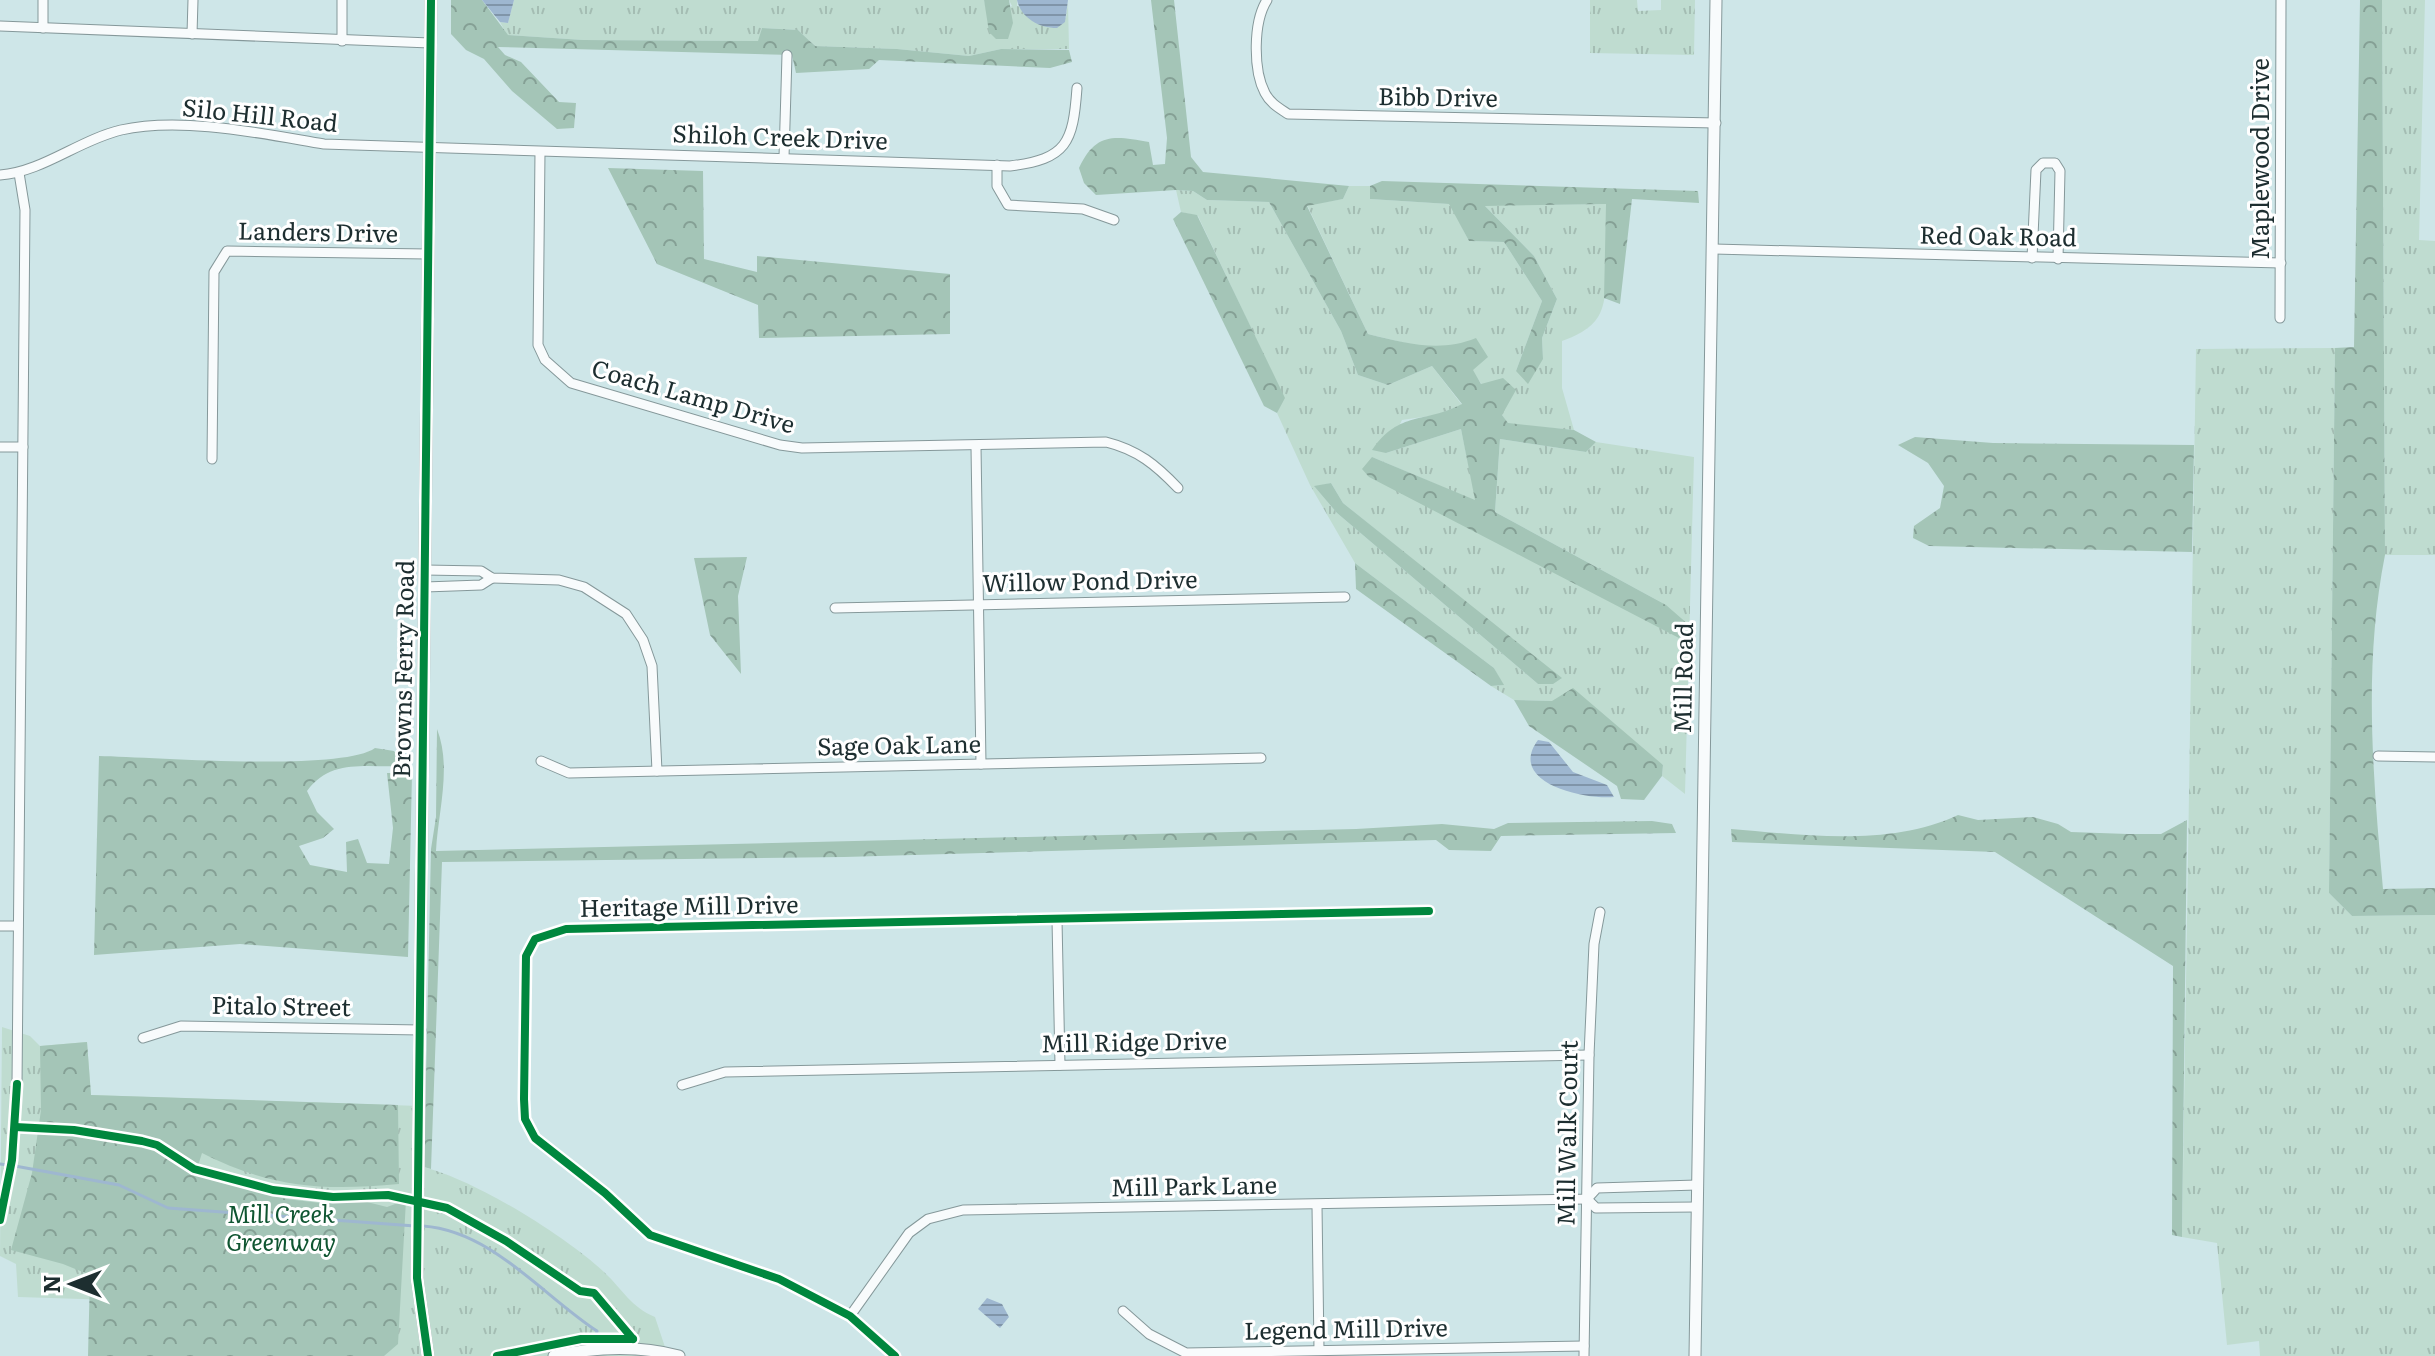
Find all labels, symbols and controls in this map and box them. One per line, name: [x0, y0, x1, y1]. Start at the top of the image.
street label: Maplewood Drive: [2241, 58, 2276, 260]
street label: Bibb Drive: [1378, 77, 1498, 114]
street label: Silo Hill Road: [181, 88, 340, 139]
street label: Shiloh Creek Drive: [672, 114, 888, 157]
street label: Landers Drive: [238, 212, 399, 249]
street label: Red Oak Road: [1919, 216, 2077, 253]
street label: Coach Lamp Drive: [588, 349, 799, 440]
street label: Browns Ferry Road: [382, 559, 421, 778]
street label: Willow Pond Drive: [982, 560, 1198, 599]
street label: Mill Road: [1663, 622, 1700, 734]
street label: Sage Oak Lane: [817, 725, 981, 762]
street label: Heritage Mill Drive: [579, 885, 799, 924]
street label: Pitalo Street: [211, 986, 351, 1023]
street label: Mill Ridge Drive: [1041, 1021, 1227, 1060]
street label: Mill Walk Court: [1546, 1039, 1585, 1226]
street label: Mill Park Lane: [1110, 1166, 1277, 1203]
park label: Mill Creek Greenway: [226, 1195, 336, 1258]
north arrow: [32, 1244, 112, 1324]
text: N: [34, 1275, 67, 1293]
street label: Legend Mill Drive: [1244, 1308, 1448, 1347]

